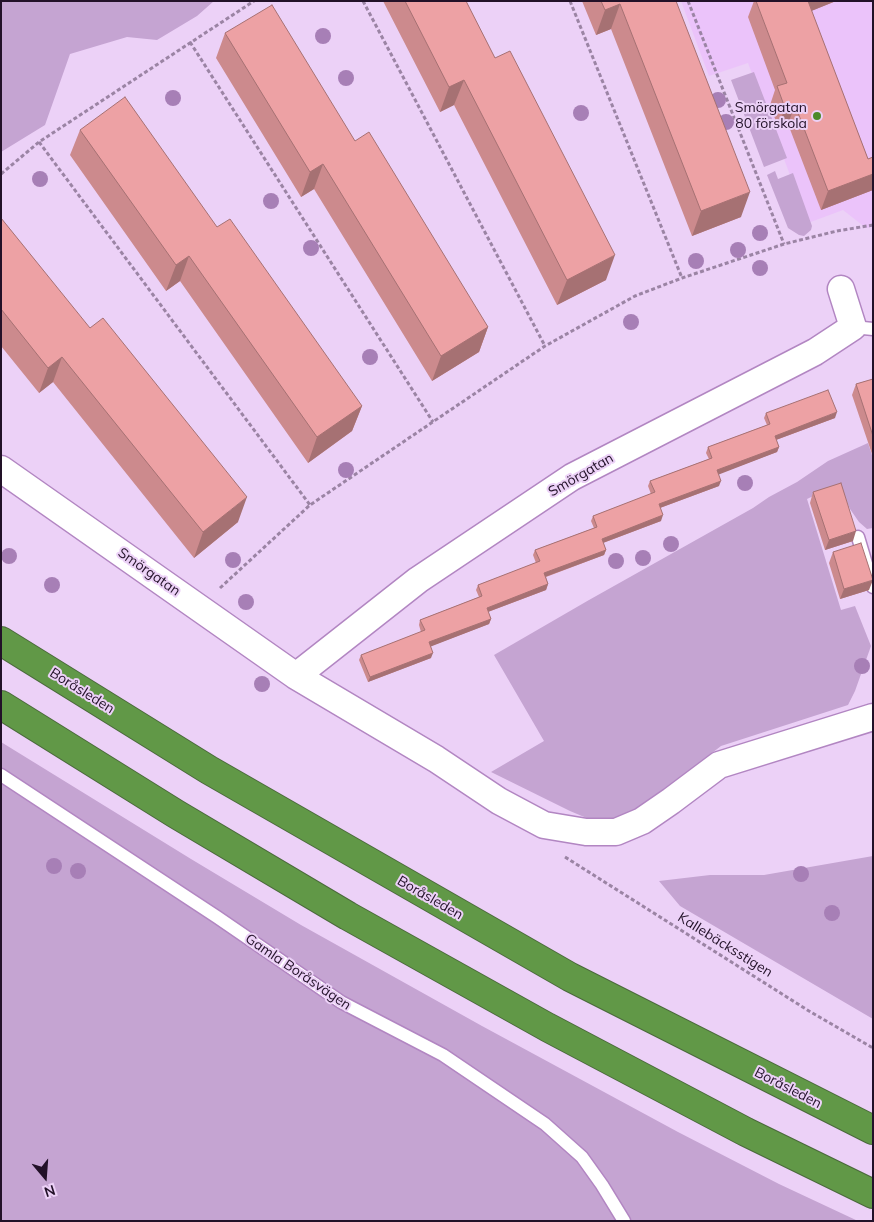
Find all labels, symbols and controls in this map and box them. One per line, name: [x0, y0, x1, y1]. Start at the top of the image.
place label: Smörgatan 80 förskola: [735, 100, 807, 132]
marker: Smörgatan 80 förskola: [811, 110, 823, 122]
street label: Smörgatan: [545, 450, 617, 500]
street label: Smörgatan: [115, 544, 183, 600]
street label: Boråsleden: [47, 665, 117, 717]
street label: Boråsleden: [394, 872, 466, 924]
street label: Kallebäcksstigen: [674, 909, 776, 981]
street label: Gamla Boråsvägen: [242, 930, 354, 1014]
street label: Boråsleden: [752, 1064, 824, 1112]
north arrow: [20, 1152, 70, 1202]
text: N: [42, 1181, 57, 1201]

